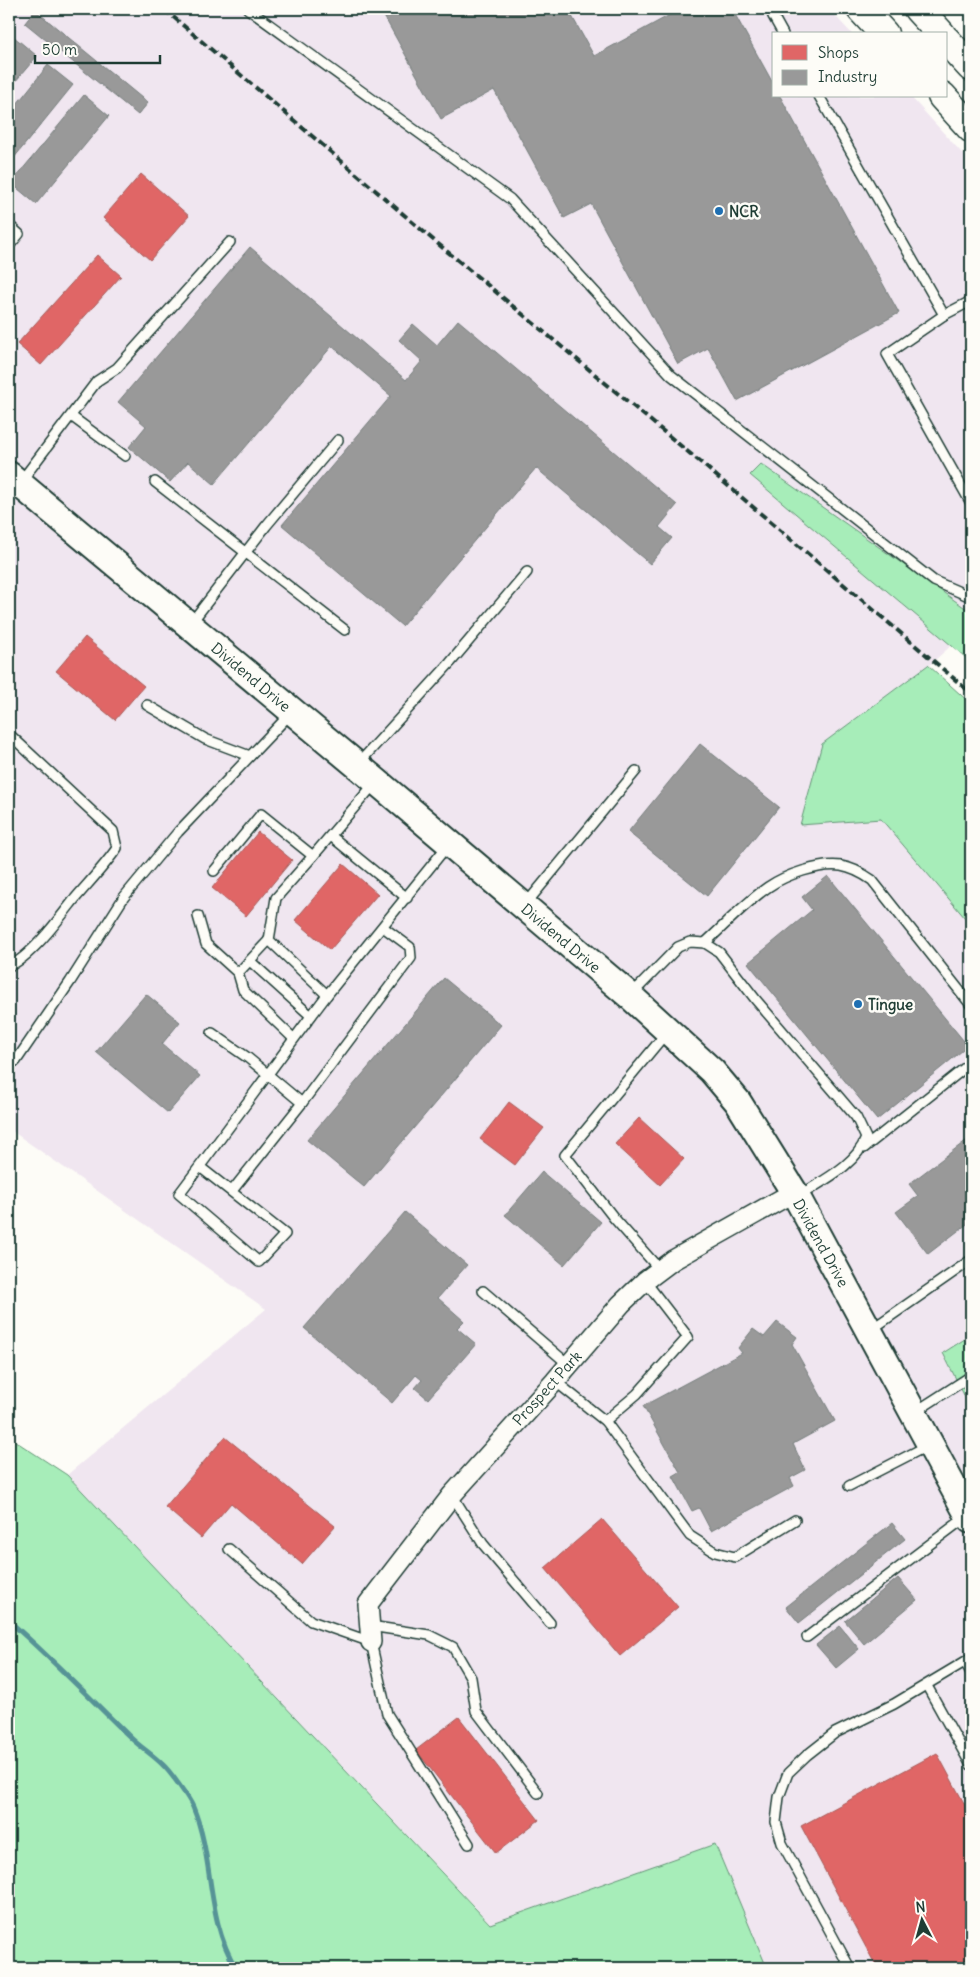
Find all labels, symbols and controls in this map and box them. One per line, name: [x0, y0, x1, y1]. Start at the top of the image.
scale bar: [35, 32, 160, 64]
legend: [772, 32, 948, 98]
text: 50 m: [42, 40, 77, 59]
text: Shops: [818, 43, 859, 62]
text: Industry: [818, 67, 877, 86]
place label: NCR: [729, 202, 759, 221]
marker: NCR: [713, 205, 725, 217]
street label: Dividend Drive: [207, 638, 295, 716]
street label: Dividend Drive: [517, 899, 605, 977]
place label: Tingue: [868, 995, 913, 1015]
marker: Tingue: [852, 998, 864, 1010]
street label: Dividend Drive: [789, 1196, 853, 1290]
street label: Prospect Park: [508, 1346, 586, 1429]
north arrow: [898, 1894, 948, 1944]
text: N: [915, 1898, 926, 1917]

